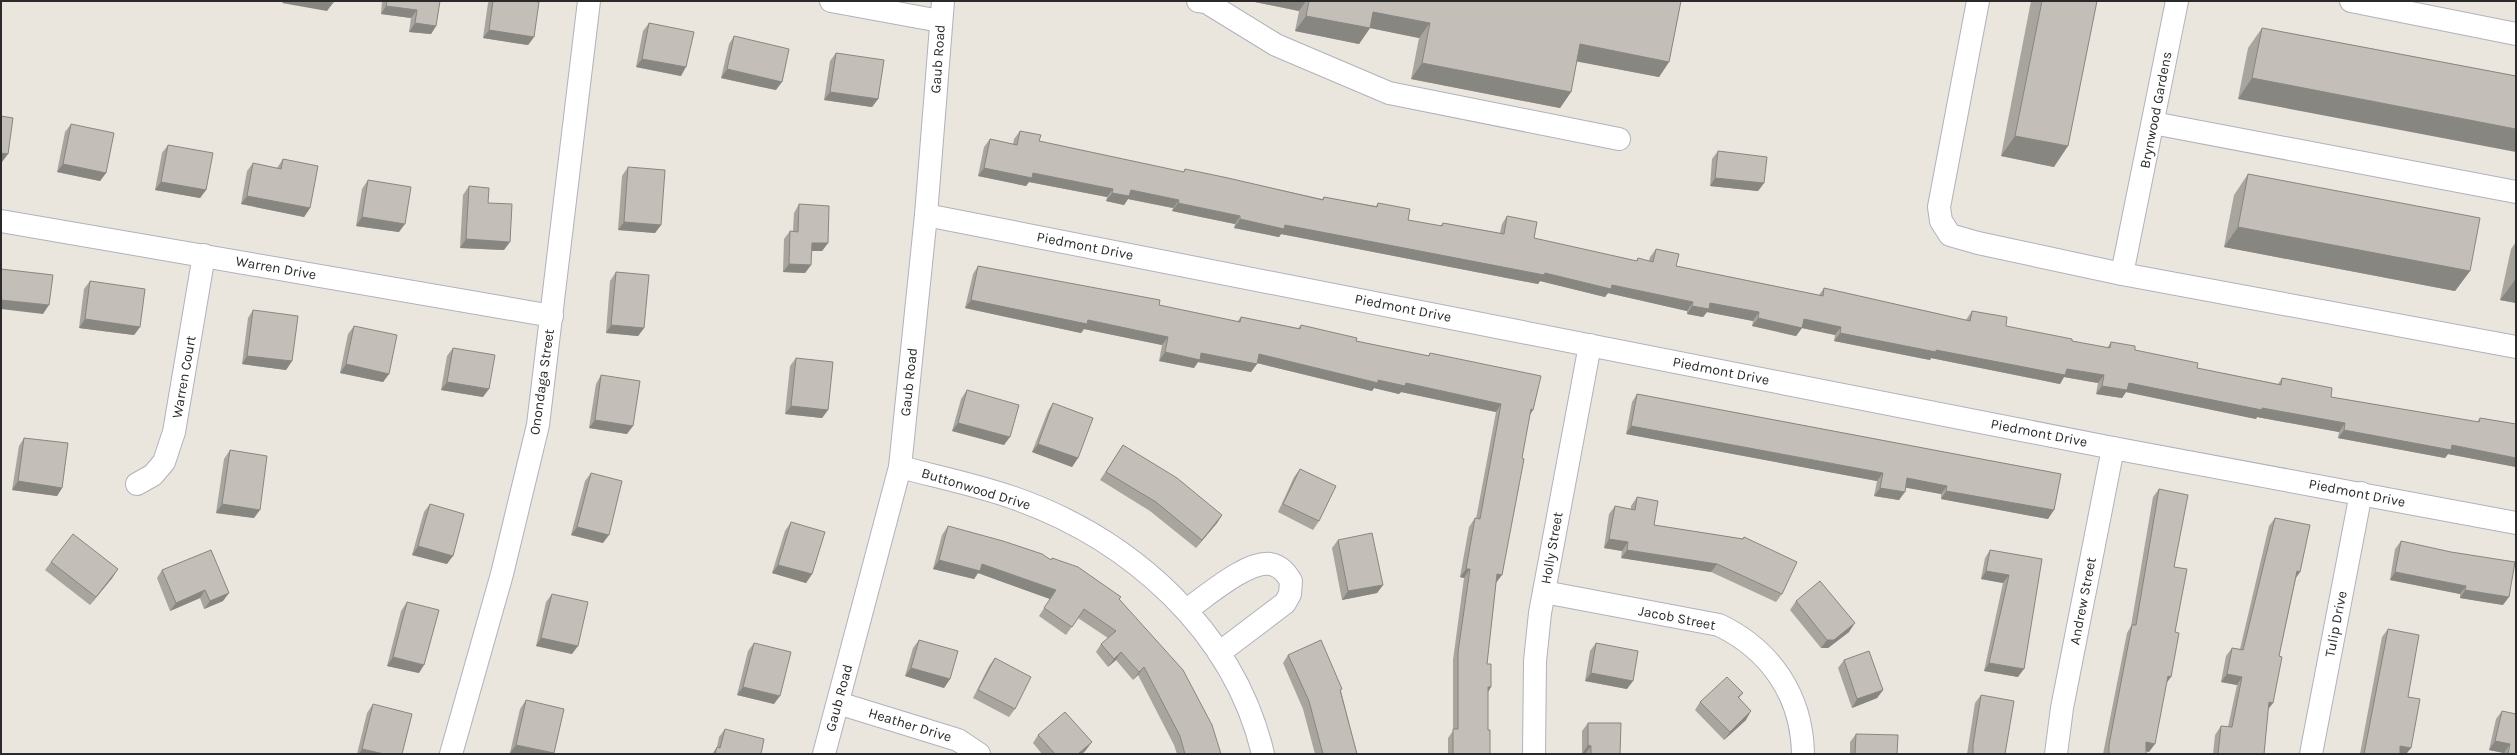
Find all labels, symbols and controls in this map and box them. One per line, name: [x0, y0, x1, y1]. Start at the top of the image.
street label: Gaub Road: [927, 24, 949, 94]
street label: Brynwood Gardens: [2136, 50, 2176, 170]
street label: Piedmont Drive: [1035, 228, 1135, 264]
street label: Warren Drive: [234, 253, 318, 283]
street label: Piedmont Drive: [1353, 290, 1453, 326]
street label: Onondaga Street: [526, 328, 558, 436]
street label: Warren Court: [168, 334, 200, 420]
street label: Gaub Road: [897, 347, 921, 417]
street label: Piedmont Drive: [1671, 353, 1771, 389]
street label: Piedmont Drive: [1989, 415, 2089, 451]
street label: Buttonwood Drive: [919, 464, 1033, 514]
street label: Piedmont Drive: [2307, 475, 2407, 511]
street label: Holly Street: [1537, 511, 1567, 585]
street label: Andrew Street: [2066, 556, 2100, 646]
street label: Tulip Drive: [2321, 590, 2351, 658]
street label: Jacob Street: [1637, 602, 1717, 634]
street label: Gaub Road: [822, 662, 856, 734]
street label: Heather Drive: [866, 704, 954, 746]

